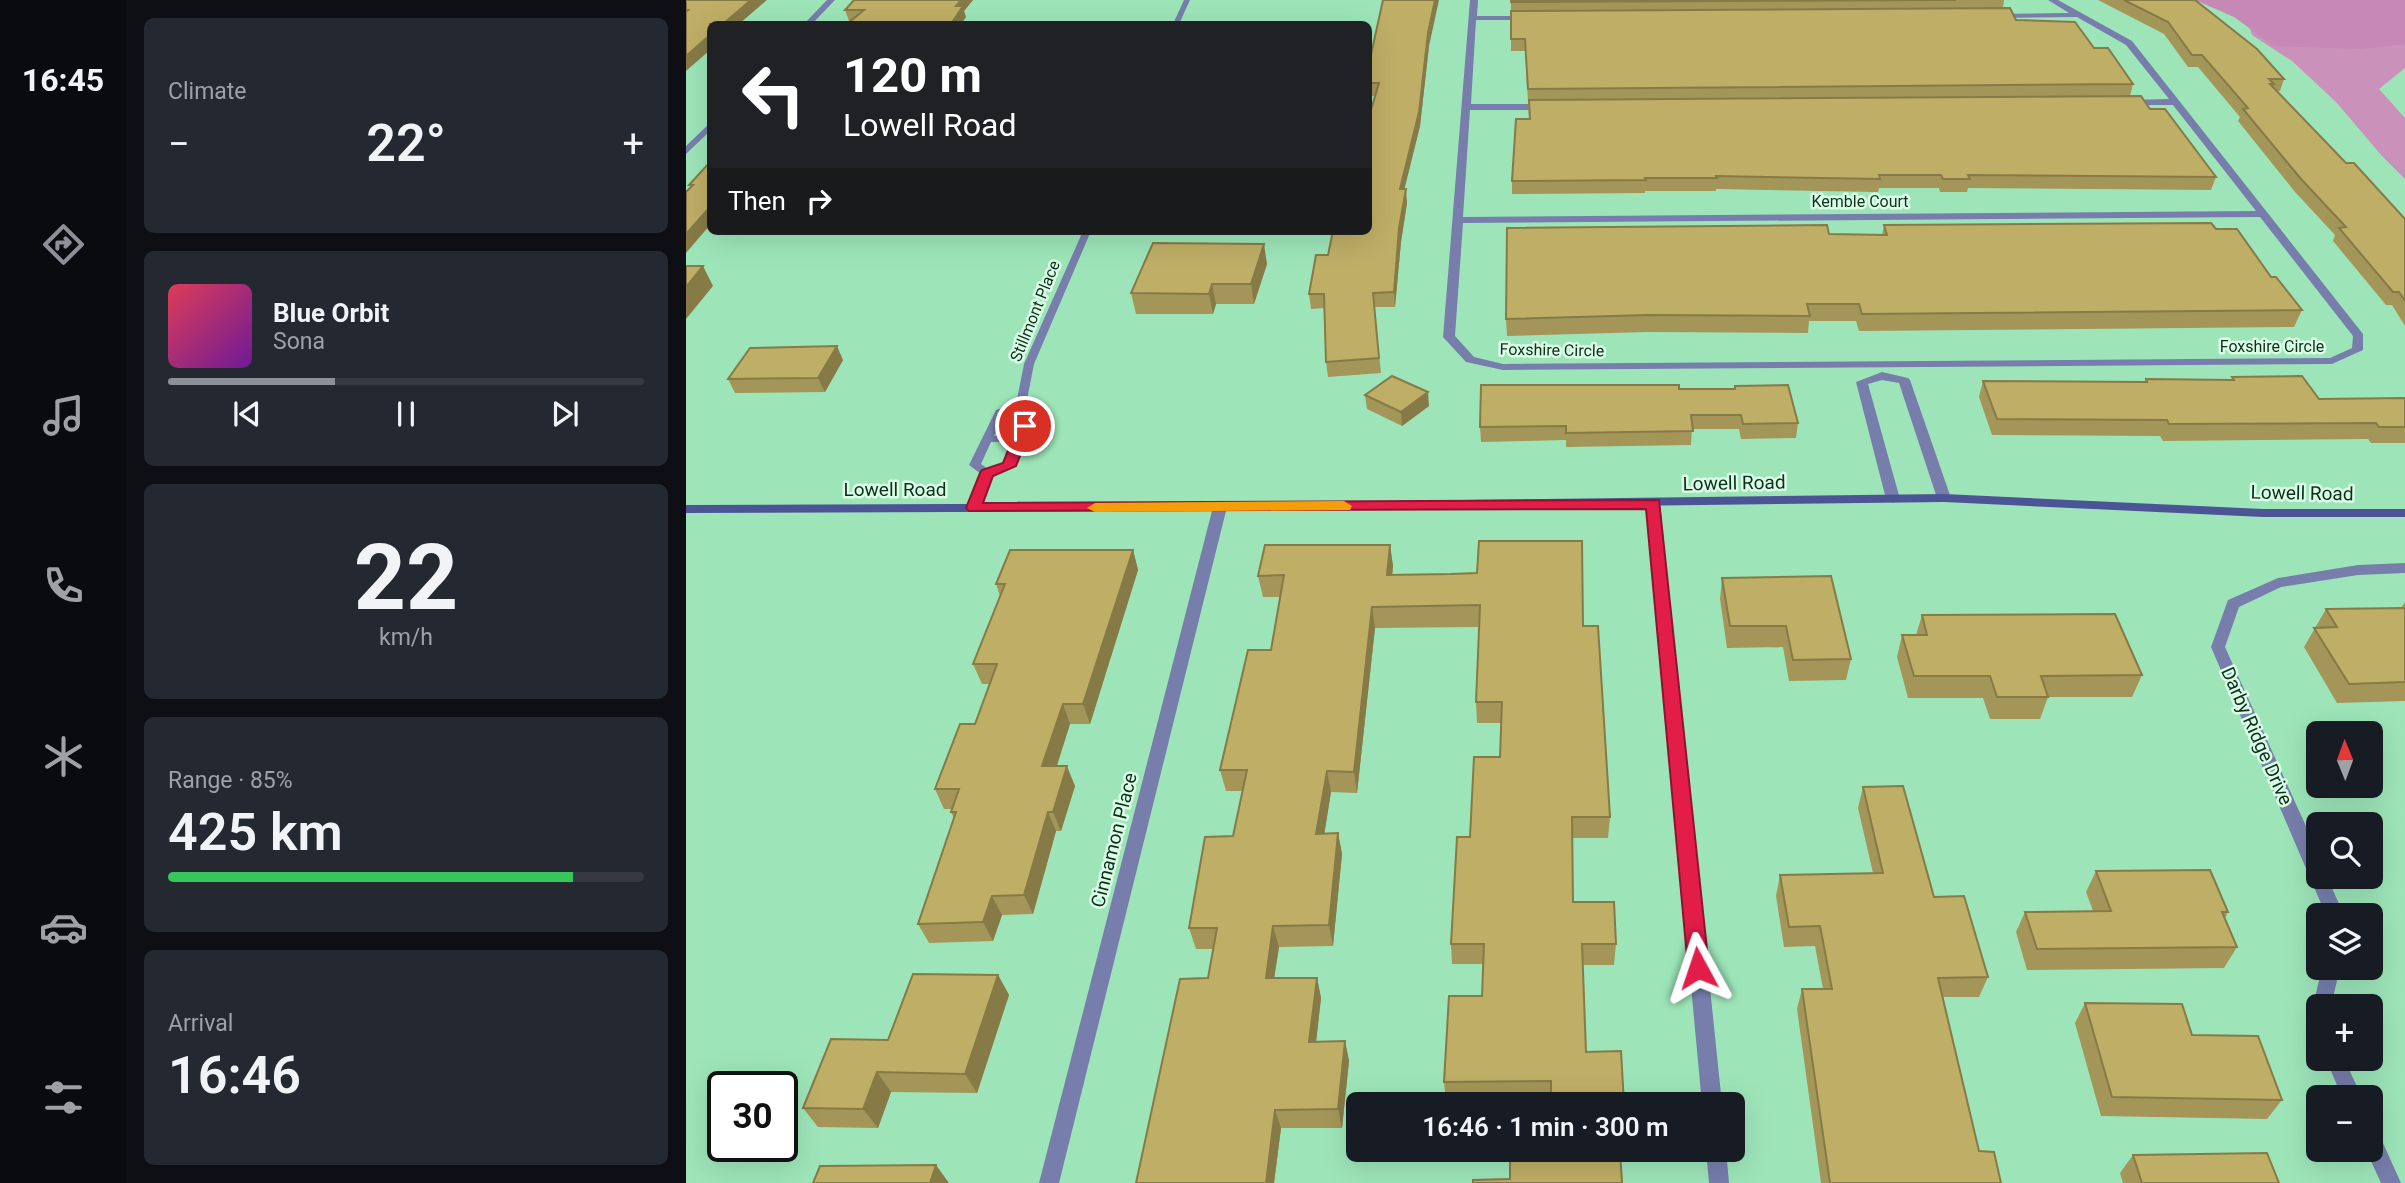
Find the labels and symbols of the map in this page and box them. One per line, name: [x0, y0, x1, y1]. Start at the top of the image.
street label: Kemble Court: [1811, 192, 1909, 211]
street label: Stillmont Place: [1006, 258, 1064, 364]
street label: Foxshire Circle: [2220, 337, 2324, 356]
street label: Foxshire Circle: [1500, 340, 1604, 360]
pin: [995, 396, 1055, 456]
street label: Lowell Road: [1682, 471, 1786, 495]
street label: Lowell Road: [844, 478, 946, 501]
street label: Lowell Road: [2250, 481, 2354, 505]
street label: Darby Ridge Drive: [2216, 663, 2298, 809]
north arrow: [2306, 721, 2384, 798]
street label: Cinnamon Place: [1086, 770, 1142, 910]
position arrow: [1661, 931, 1735, 1005]
speed limit sign: 30: [707, 1071, 798, 1162]

